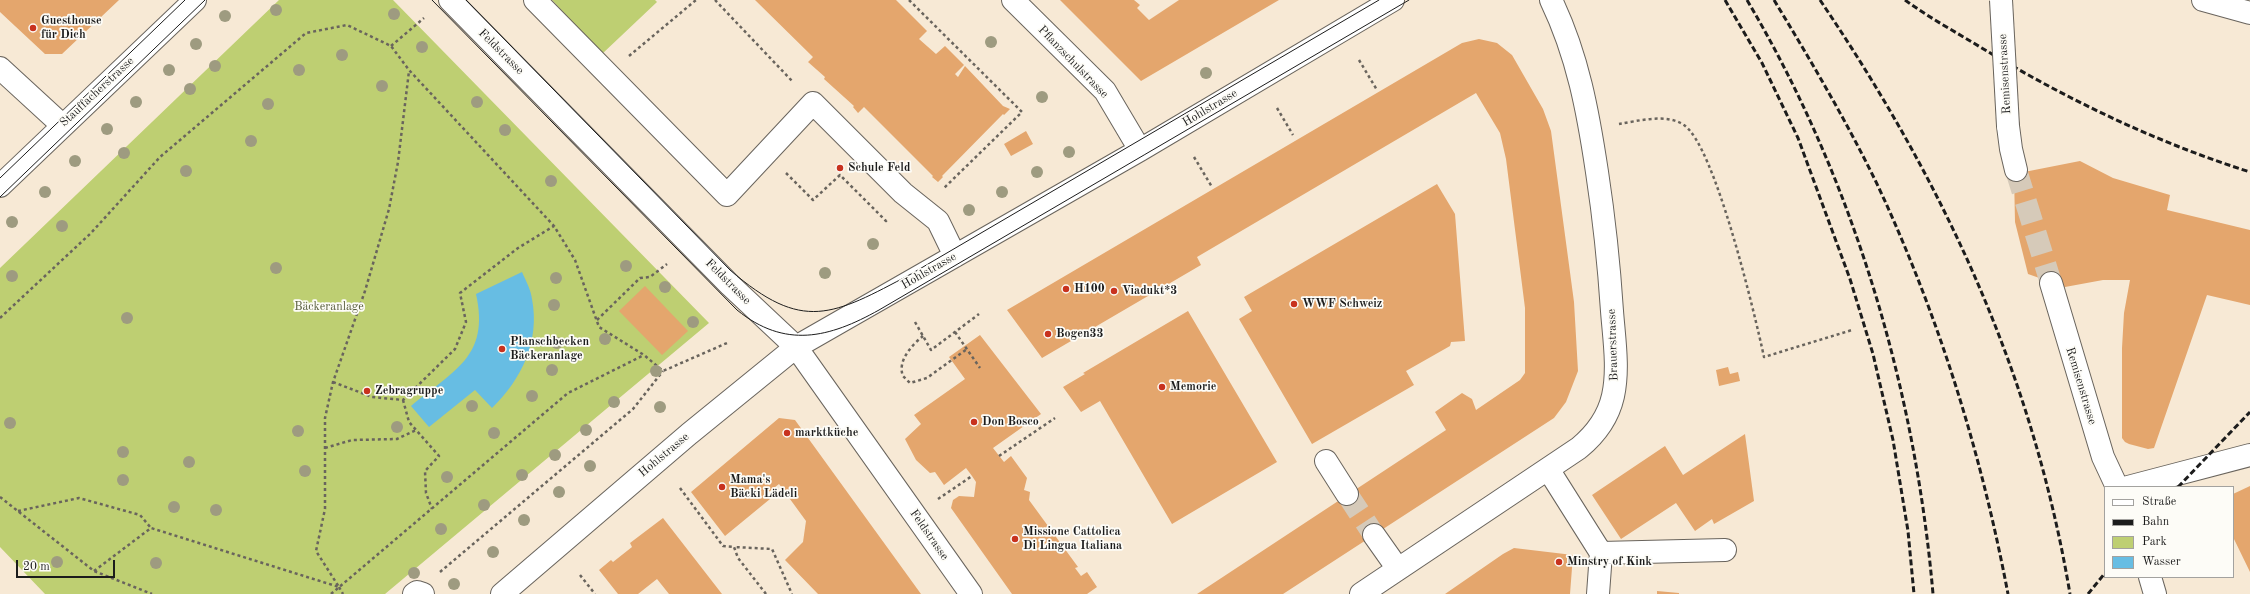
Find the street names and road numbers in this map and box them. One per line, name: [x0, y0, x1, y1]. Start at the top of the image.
street label: Pflanzschulstrasse: [1035, 23, 1111, 101]
street label: Feldstrasse: [475, 26, 527, 78]
street label: Remisenstrasse: [1996, 34, 2014, 114]
street label: Stauffacherstrasse: [57, 54, 137, 130]
street label: Hohlstrasse: [1180, 86, 1240, 130]
street label: Hohlstrasse: [899, 249, 959, 293]
street label: Feldstrasse: [702, 256, 754, 308]
street label: Brauerstrasse: [1605, 309, 1621, 381]
street label: Remisenstrasse: [2062, 346, 2100, 426]
street label: Hohlstrasse: [636, 430, 692, 480]
street label: Feldstrasse: [906, 507, 952, 563]

